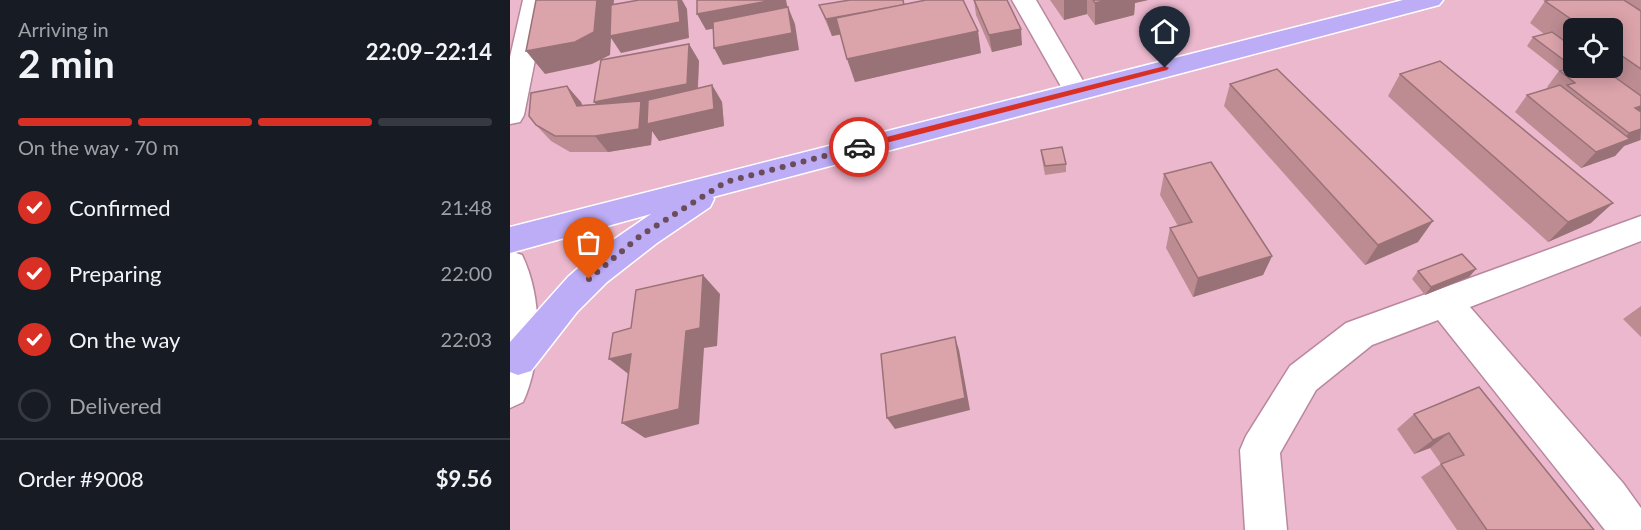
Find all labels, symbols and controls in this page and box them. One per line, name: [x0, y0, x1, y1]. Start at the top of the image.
pin: [1139, 6, 1190, 68]
icon: home: [1148, 15, 1181, 48]
text: Arriving in: [18, 17, 109, 41]
map controls: [1563, 18, 1623, 78]
button: locate: [1563, 18, 1623, 78]
text: 22:09–22:14: [366, 38, 492, 65]
text: 2 min: [18, 40, 115, 86]
courier: [829, 117, 889, 177]
icon: car: [843, 131, 876, 164]
text: On the way · 70 m: [18, 135, 179, 159]
icon: check: [18, 191, 51, 224]
text: Confirmed: [69, 194, 171, 221]
text: 21:48: [441, 195, 492, 219]
pin: [563, 217, 614, 279]
icon: bag: [572, 226, 605, 259]
icon: check: [18, 257, 51, 290]
text: Preparing: [69, 260, 161, 287]
text: 22:00: [441, 261, 492, 285]
icon: check: [18, 323, 51, 356]
text: On the way: [69, 326, 180, 353]
text: 22:03: [441, 327, 492, 351]
text: Delivered: [69, 392, 162, 419]
text: Order #9008: [18, 465, 144, 492]
text: $9.56: [436, 465, 492, 492]

